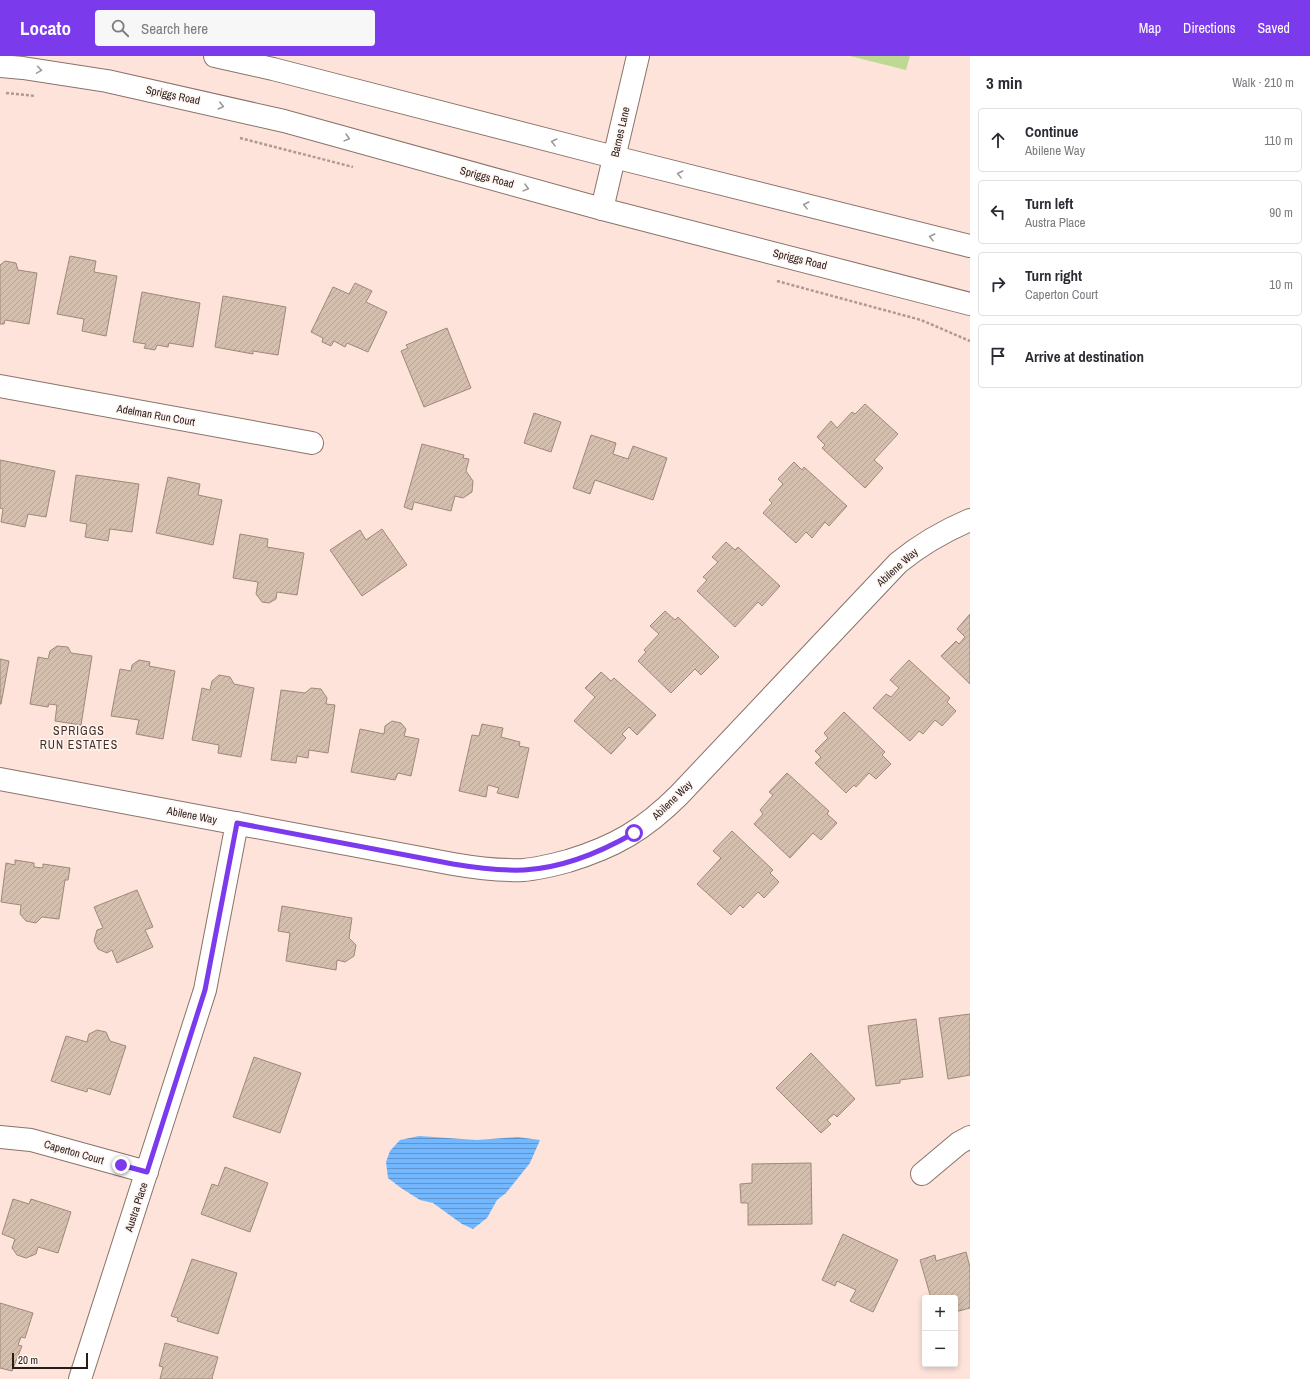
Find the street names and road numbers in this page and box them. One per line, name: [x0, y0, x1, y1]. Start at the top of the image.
street label: Spriggs Road: [145, 82, 201, 108]
street label: Barnes Lane: [607, 106, 633, 158]
street label: Spriggs Road: [459, 163, 515, 191]
street label: Spriggs Road: [772, 246, 828, 272]
street label: Adelman Run Court: [115, 401, 197, 429]
street label: Abilene Way: [873, 544, 921, 590]
street label: Abilene Way: [648, 777, 695, 823]
street label: Abilene Way: [165, 803, 219, 827]
street label: Caperton Court: [42, 1137, 106, 1167]
street label: Austra Place: [121, 1181, 151, 1234]

